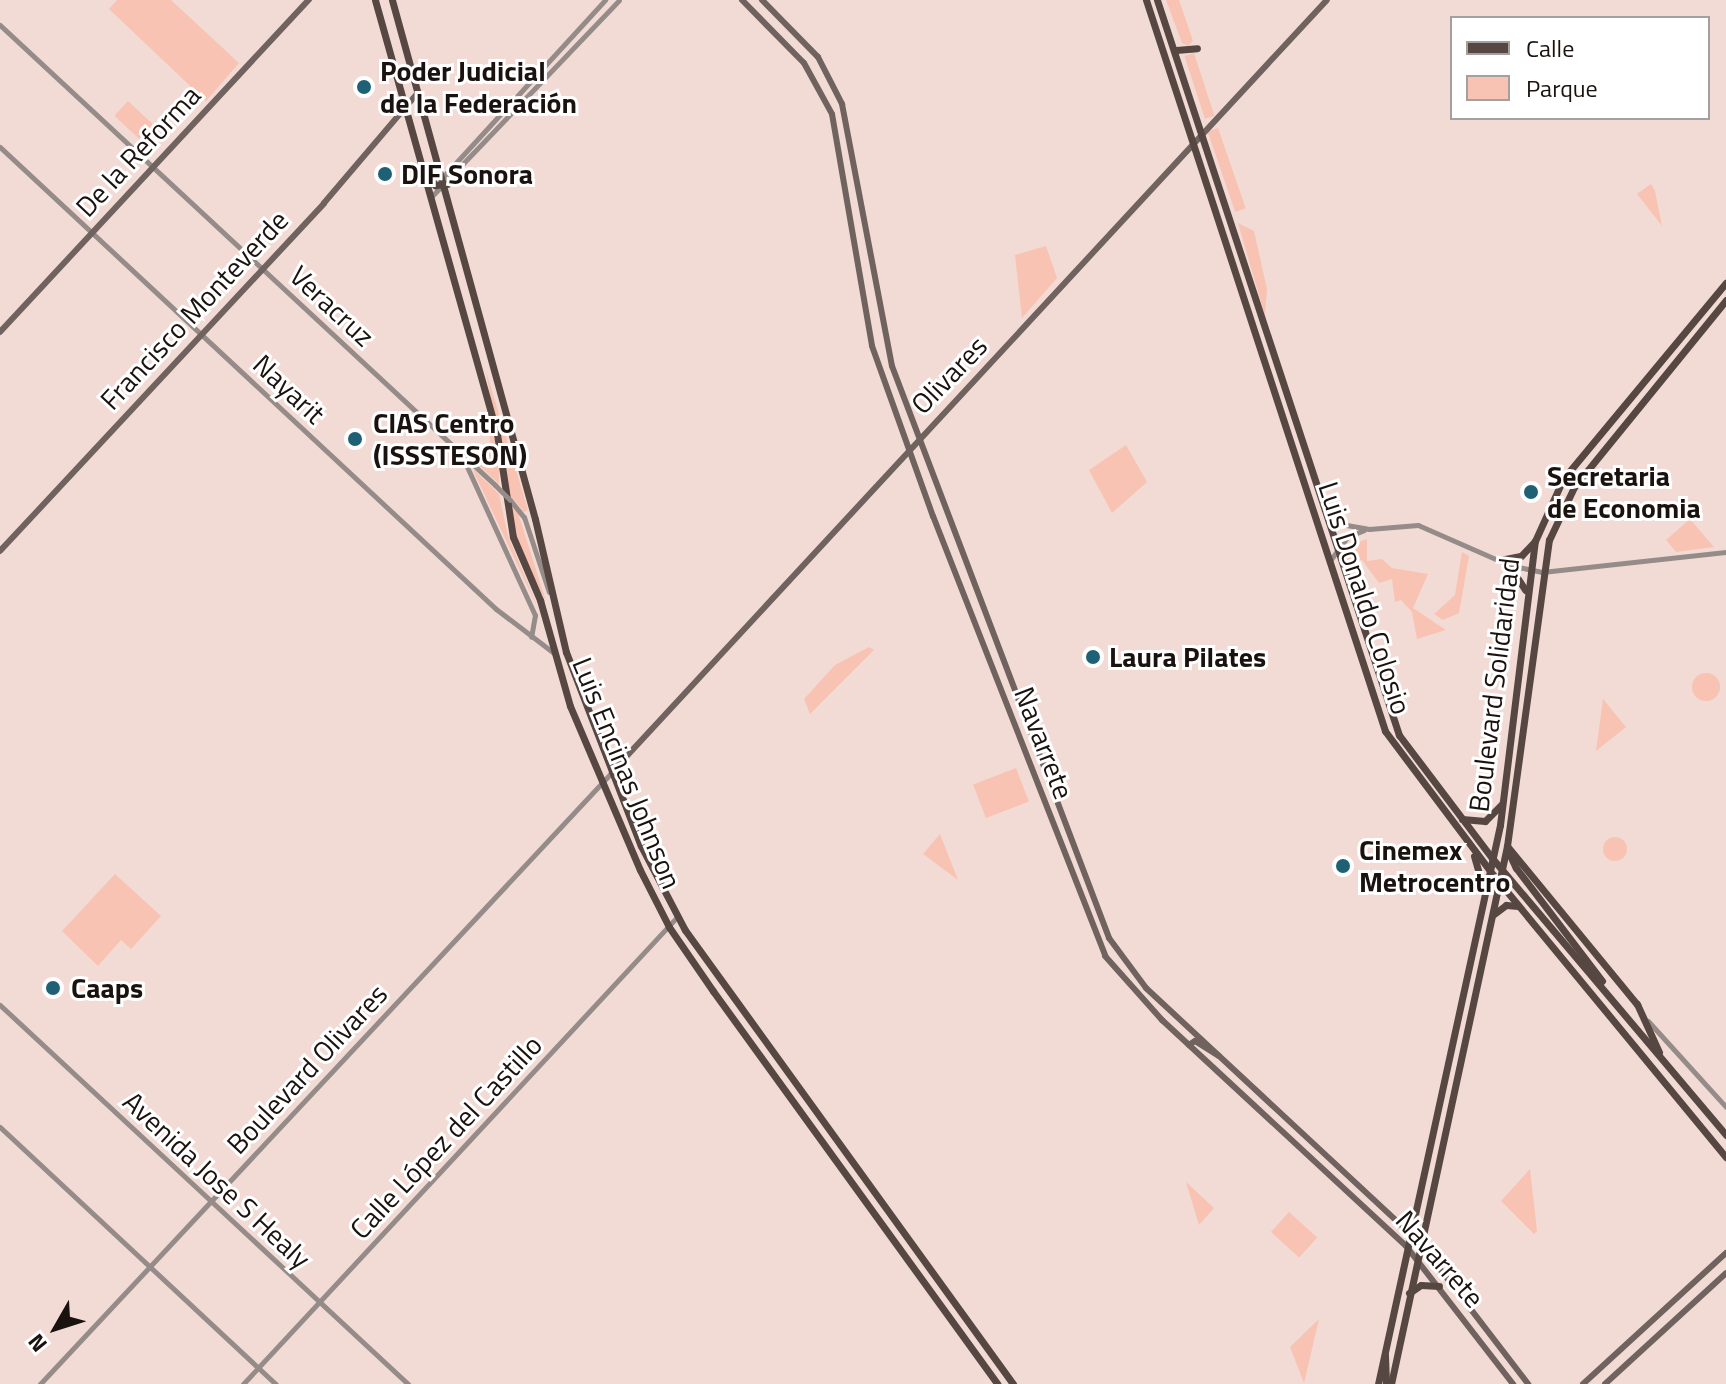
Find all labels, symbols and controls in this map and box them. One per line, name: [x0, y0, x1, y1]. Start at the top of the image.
legend: [1450, 16, 1710, 120]
text: Calle: [1526, 30, 1574, 66]
place label: Poder Judicial de la Federación: [380, 54, 577, 120]
text: Parque: [1526, 70, 1598, 106]
street label: De la Reforma: [69, 78, 207, 224]
marker: Poder Judicial de la Federación: [355, 78, 373, 96]
place label: DIF Sonora: [401, 157, 533, 191]
marker: DIF Sonora: [376, 165, 394, 183]
street label: Francisco Monteverde: [93, 204, 295, 416]
street label: Veracruz: [283, 259, 381, 353]
street label: Olivares: [904, 329, 994, 421]
street label: Nayarit: [246, 347, 332, 431]
place label: CIAS Centro (ISSSTESON): [373, 406, 527, 472]
marker: CIAS Centro (ISSSTESON): [344, 428, 366, 450]
place label: Secretaria de Economia: [1547, 459, 1701, 525]
street label: Luis Donaldo Colosio: [1312, 477, 1418, 719]
marker: Secretaria de Economia: [1522, 483, 1540, 501]
street label: Boulevard Solidaridad: [1462, 556, 1526, 814]
place label: Laura Pilates: [1109, 640, 1266, 674]
marker: Laura Pilates: [1084, 648, 1102, 666]
street label: Luis Encinas Johnson: [565, 653, 689, 893]
street label: Navarrete: [1007, 682, 1081, 804]
place label: Cinemex Metrocentro: [1359, 833, 1510, 899]
marker: Cinemex Metrocentro: [1334, 857, 1352, 875]
place label: Caaps: [71, 971, 143, 1005]
marker: Caaps: [42, 977, 64, 999]
street label: Boulevard Olivares: [220, 977, 394, 1161]
street label: Calle López del Castillo: [343, 1028, 549, 1246]
street label: Avenida Jose S Healy: [116, 1085, 318, 1275]
street label: Navarrete: [1389, 1204, 1491, 1314]
north arrow: [16, 1288, 96, 1368]
text: N: [19, 1326, 55, 1360]

